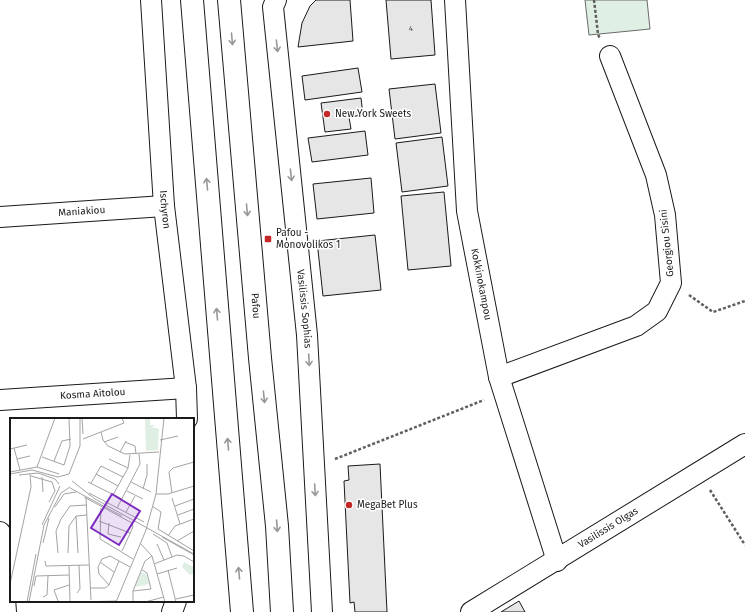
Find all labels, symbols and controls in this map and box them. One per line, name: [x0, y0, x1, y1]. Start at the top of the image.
house number: 4: [409, 24, 414, 33]
one-way arrow: [229, 32, 236, 45]
one-way arrow: [274, 39, 281, 52]
place label: New York Sweets: [335, 108, 412, 120]
marker: New York Sweets: [322, 109, 332, 119]
one-way arrow: [287, 168, 294, 181]
one-way arrow: [203, 178, 210, 191]
street label: Ischyron: [157, 190, 173, 229]
one-way arrow: [244, 203, 251, 216]
street label: Maniakiou: [58, 204, 106, 219]
street label: Georgiou Sisini: [657, 208, 677, 277]
place label: Pafou - Monovolikos 1: [276, 227, 340, 251]
marker: Pafou - Monovolikos 1: [263, 234, 273, 244]
street label: Kokkinokampou: [468, 247, 494, 321]
street label: Vasilissis Sophias: [294, 269, 314, 349]
street label: Pafou: [248, 293, 263, 319]
one-way arrow: [214, 308, 221, 321]
one-way arrow: [305, 353, 312, 366]
street label: Kosma Aitolou: [60, 386, 126, 402]
one-way arrow: [261, 390, 268, 403]
inset map: [10, 418, 194, 602]
one-way arrow: [225, 438, 232, 451]
one-way arrow: [312, 483, 319, 496]
place label: MegaBet Plus: [357, 499, 418, 511]
marker: MegaBet Plus: [344, 500, 354, 510]
street label: Vasilissis Olgas: [576, 505, 641, 551]
one-way arrow: [273, 519, 280, 532]
one-way arrow: [235, 567, 242, 580]

